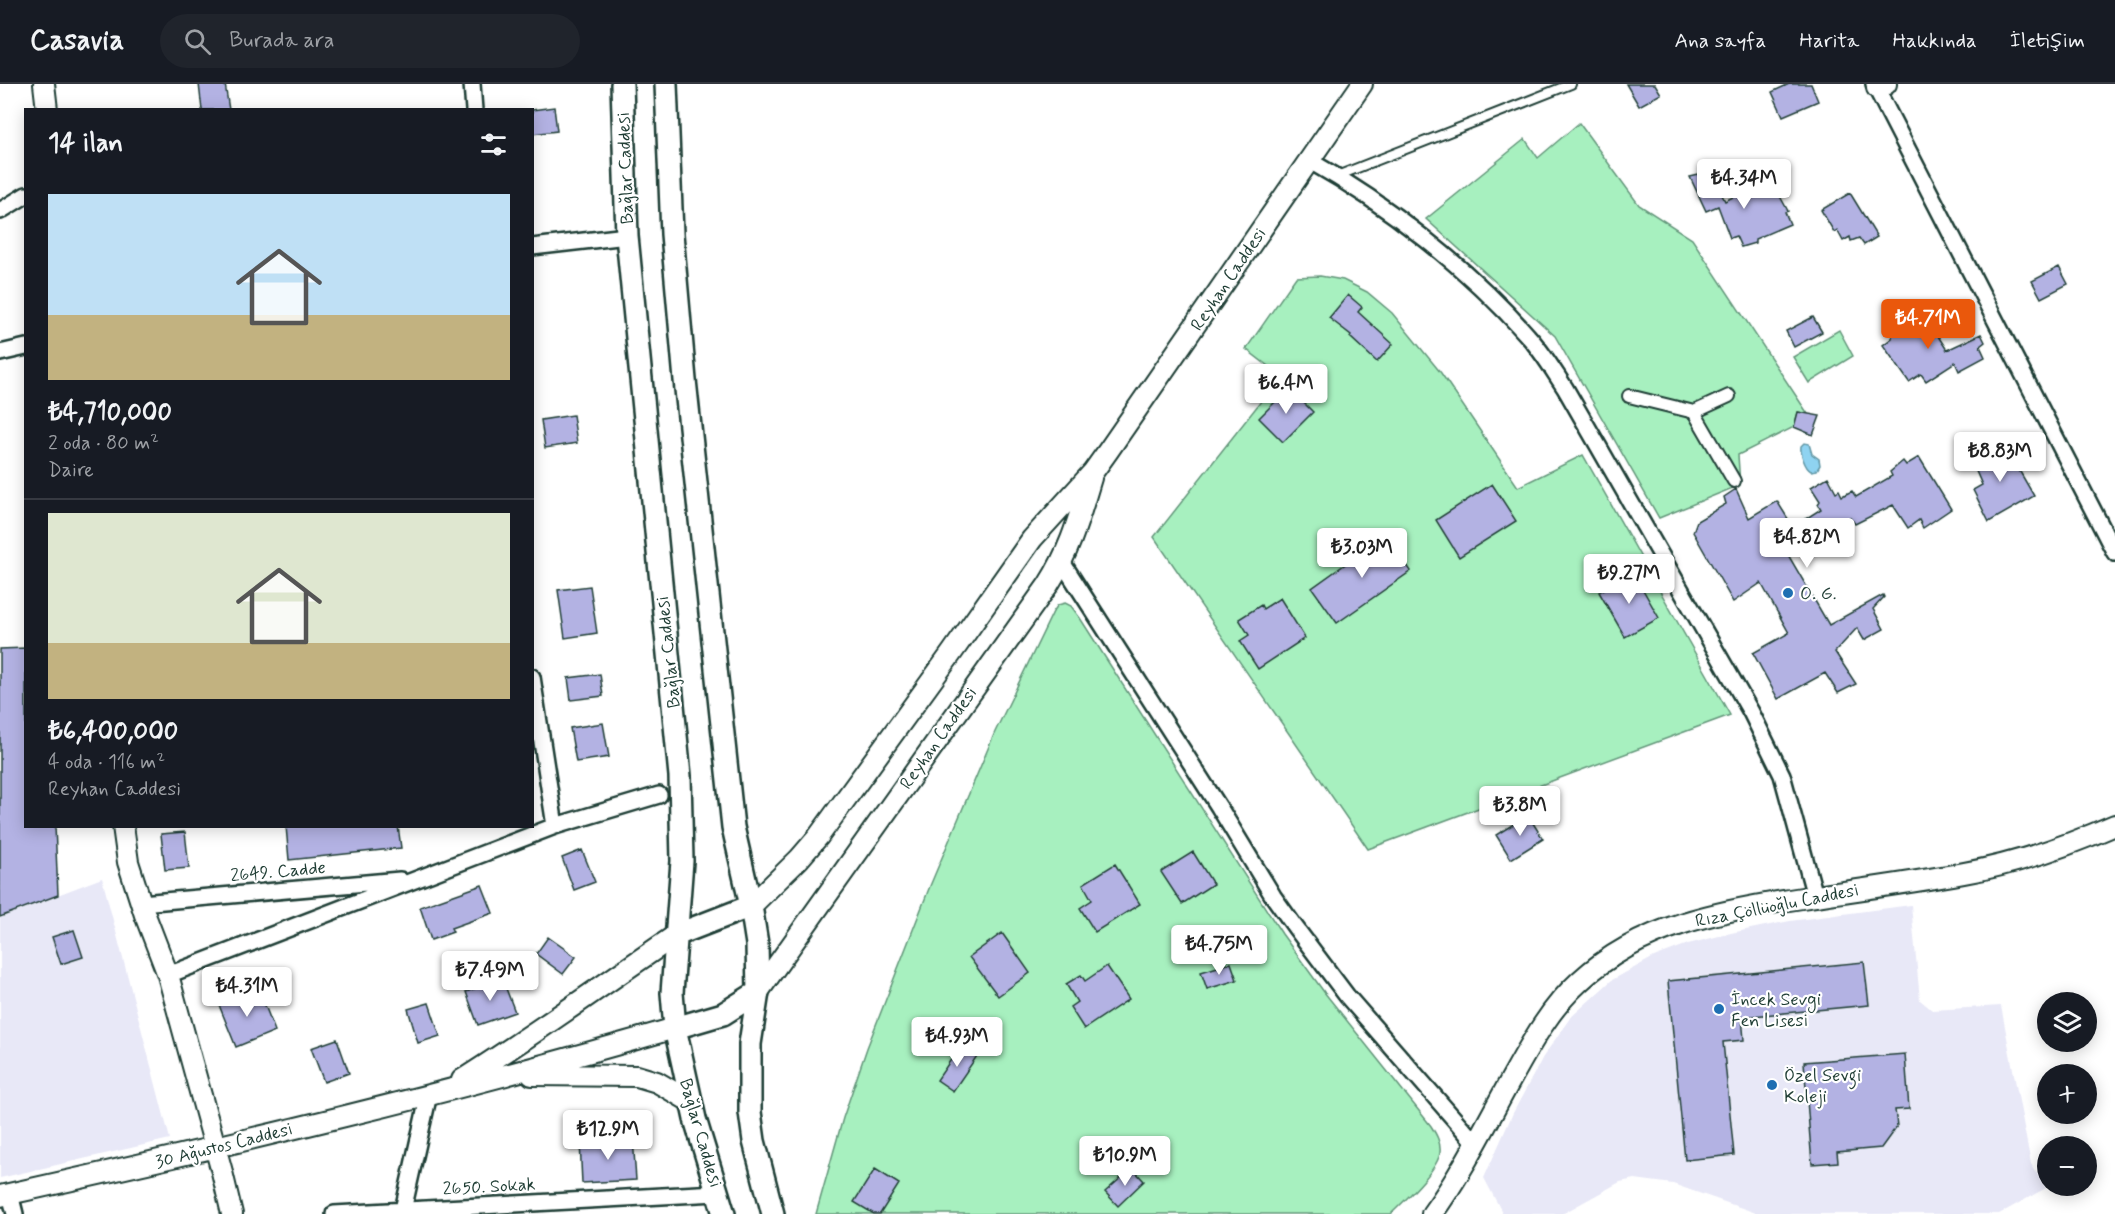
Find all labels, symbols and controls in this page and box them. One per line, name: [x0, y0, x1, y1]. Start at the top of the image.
search box: [160, 14, 580, 68]
text: Casavia: [30, 23, 124, 60]
icon: search: [181, 25, 214, 58]
text: Burada ara: [229, 27, 334, 55]
text: Ana sayfa: [1674, 27, 1766, 55]
text: Harita: [1799, 27, 1859, 55]
text: Hakkında: [1892, 27, 1977, 55]
text: İletişim: [2010, 27, 2085, 55]
street label: Bağlar Caddesi: [612, 111, 640, 225]
text: 14 ilan: [48, 127, 123, 161]
icon: filters: [477, 128, 510, 161]
pin: ₺4.34M: [1695, 159, 1793, 210]
text: ₺4.34M: [1711, 165, 1777, 192]
street label: Reyhan Caddesi: [1185, 223, 1272, 336]
icon: home: [225, 233, 333, 341]
pin: ₺4.71M: [1879, 299, 1977, 350]
text: ₺4.71M: [1895, 305, 1961, 332]
pin: ₺6.4M: [1244, 364, 1328, 415]
text: ₺6.4M: [1258, 370, 1314, 397]
text: ₺4,710,000: [48, 396, 172, 430]
text: 2 oda · 80 m²: [48, 430, 159, 457]
pin: ₺8.83M: [1951, 432, 2049, 483]
text: ₺8.83M: [1968, 438, 2032, 465]
text: Daire: [48, 457, 94, 484]
pin: ₺4.82M: [1758, 518, 1856, 569]
text: ₺4.82M: [1774, 524, 1840, 551]
pin: ₺3.03M: [1313, 528, 1411, 579]
text: ₺3.03M: [1331, 534, 1393, 561]
icon: home: [225, 552, 333, 660]
pin: ₺9.27M: [1580, 554, 1678, 605]
text: ₺9.27M: [1598, 560, 1660, 587]
place label: O. G.: [1800, 582, 1836, 606]
marker: O. G.: [1781, 586, 1795, 600]
street label: Bağlar Caddesi: [651, 595, 687, 709]
street label: Reyhan Caddesi: [895, 683, 983, 794]
text: ₺6,400,000: [48, 715, 178, 749]
text: 4 oda · 116 m²: [48, 749, 165, 776]
text: Reyhan Caddesi: [48, 776, 181, 803]
pin: ₺3.8M: [1478, 786, 1562, 837]
text: ₺3.8M: [1493, 792, 1547, 819]
street label: 2649. Cadde: [230, 856, 327, 888]
street label: Rıza Çöllüoğlu Caddesi: [1693, 878, 1861, 934]
pin: ₺4.75M: [1170, 925, 1268, 976]
text: ₺4.75M: [1185, 931, 1253, 958]
pin: ₺7.49M: [441, 951, 539, 1002]
text: ₺7.49M: [456, 957, 524, 984]
pin: ₺4.31M: [198, 967, 296, 1018]
text: ₺4.31M: [216, 973, 278, 1000]
place label: İncek Sevgi Fen Lisesi: [1731, 988, 1821, 1033]
map controls: [2037, 992, 2097, 1196]
button: layers: [2037, 992, 2097, 1052]
marker: İncek Sevgi Fen Lisesi: [1712, 1002, 1726, 1016]
pin: ₺4.93M: [908, 1017, 1006, 1068]
text: ₺4.93M: [925, 1023, 989, 1050]
place label: Özel Sevgi Koleji: [1784, 1064, 1861, 1109]
button: +: [2037, 1064, 2097, 1124]
street label: Bağlar Caddesi: [673, 1076, 727, 1191]
marker: Özel Sevgi Koleji: [1765, 1078, 1779, 1092]
pin: ₺12.9M: [559, 1110, 657, 1161]
text: ₺12.9M: [577, 1116, 639, 1143]
street label: 30 Ağustos Caddesi: [153, 1117, 296, 1175]
pin: ₺10.9M: [1076, 1136, 1174, 1187]
button: −: [2037, 1136, 2097, 1196]
text: ₺10.9M: [1093, 1142, 1157, 1169]
street label: 2650. Sokak: [442, 1173, 536, 1201]

